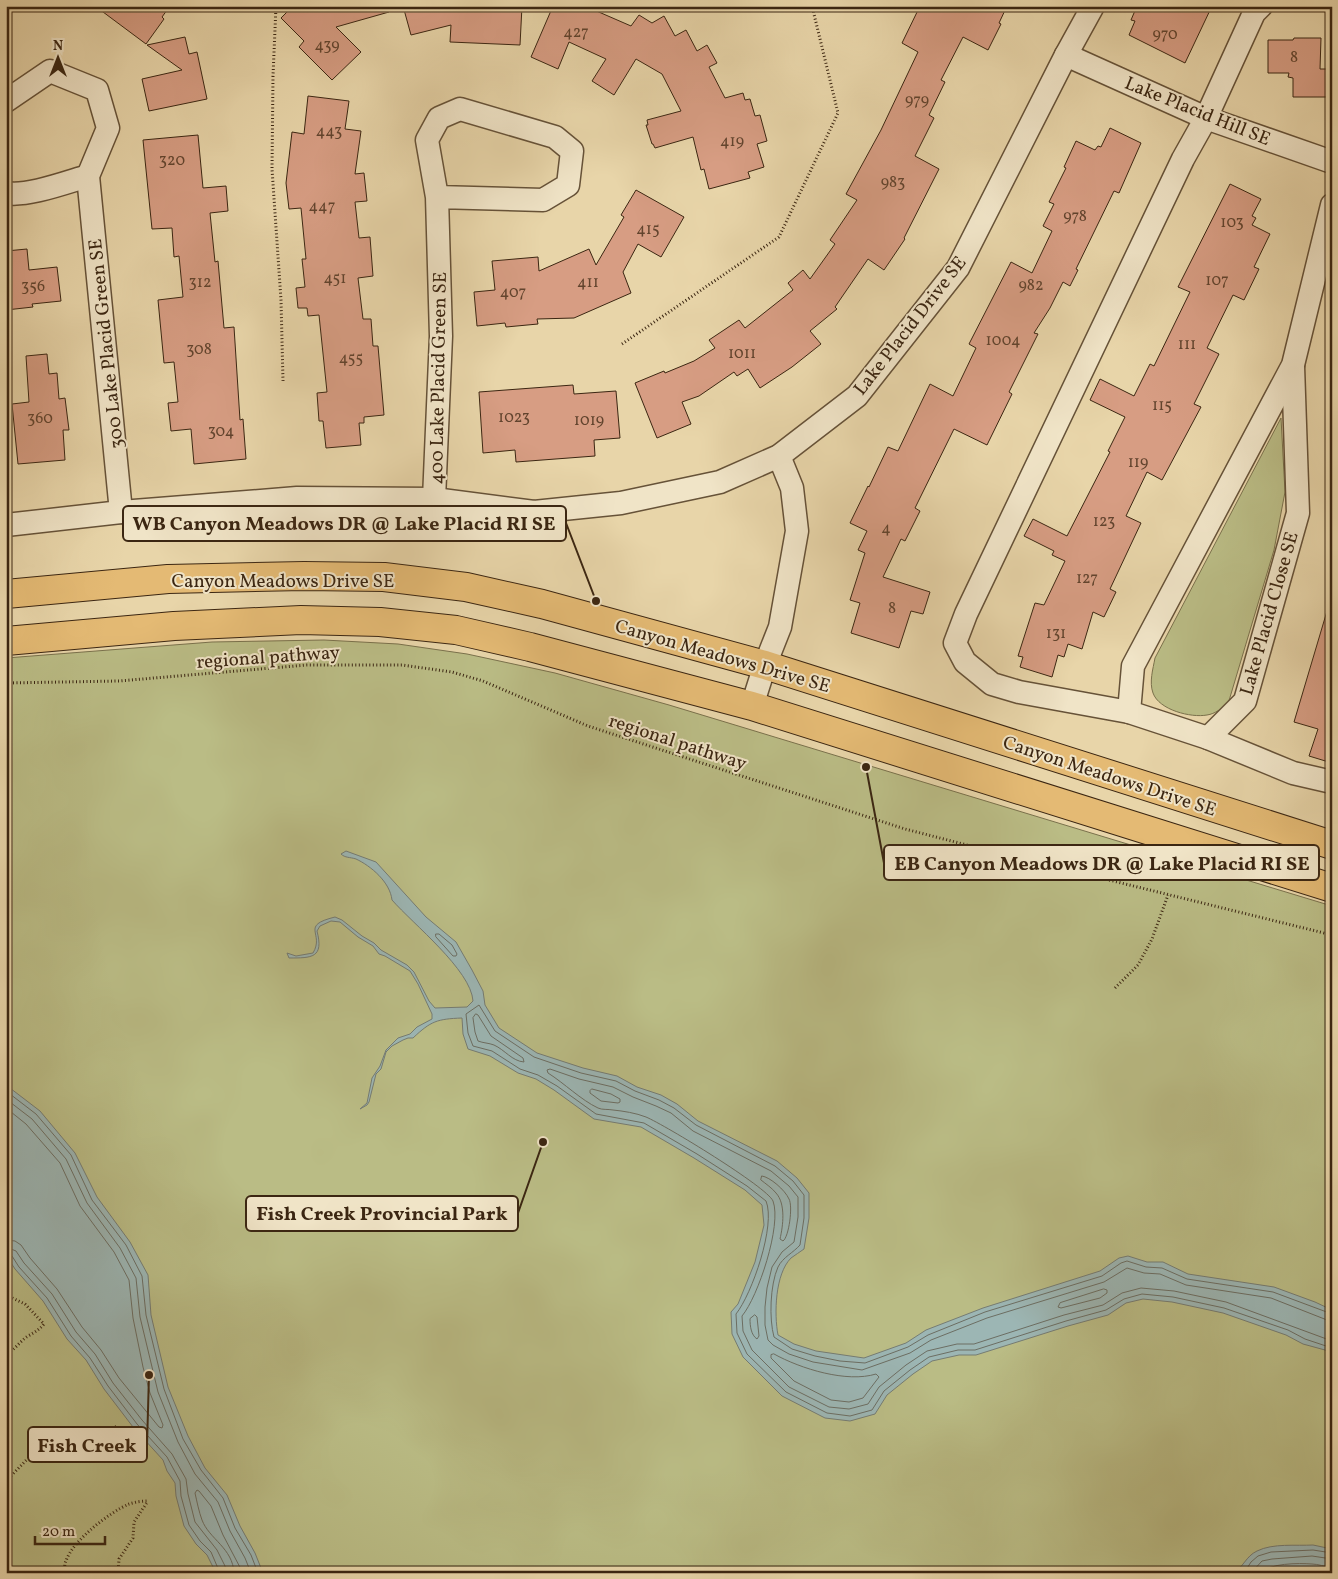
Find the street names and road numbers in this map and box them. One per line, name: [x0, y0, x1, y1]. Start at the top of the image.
street label: Lake Placid Hill SE: [1121, 71, 1274, 153]
street label: 300 Lake Placid Green SE: [83, 237, 131, 450]
street label: Lake Placid Drive SE: [848, 251, 973, 401]
street label: 400 Lake Placid Green SE: [424, 271, 454, 485]
street label: Lake Placid Close SE: [1234, 529, 1306, 698]
street label: Canyon Meadows Drive SE: [172, 569, 394, 595]
street label: Canyon Meadows Drive SE: [612, 614, 833, 700]
street label: regional pathway: [195, 640, 341, 676]
street label: regional pathway: [605, 708, 750, 778]
street label: Canyon Meadows Drive SE: [999, 730, 1219, 824]

